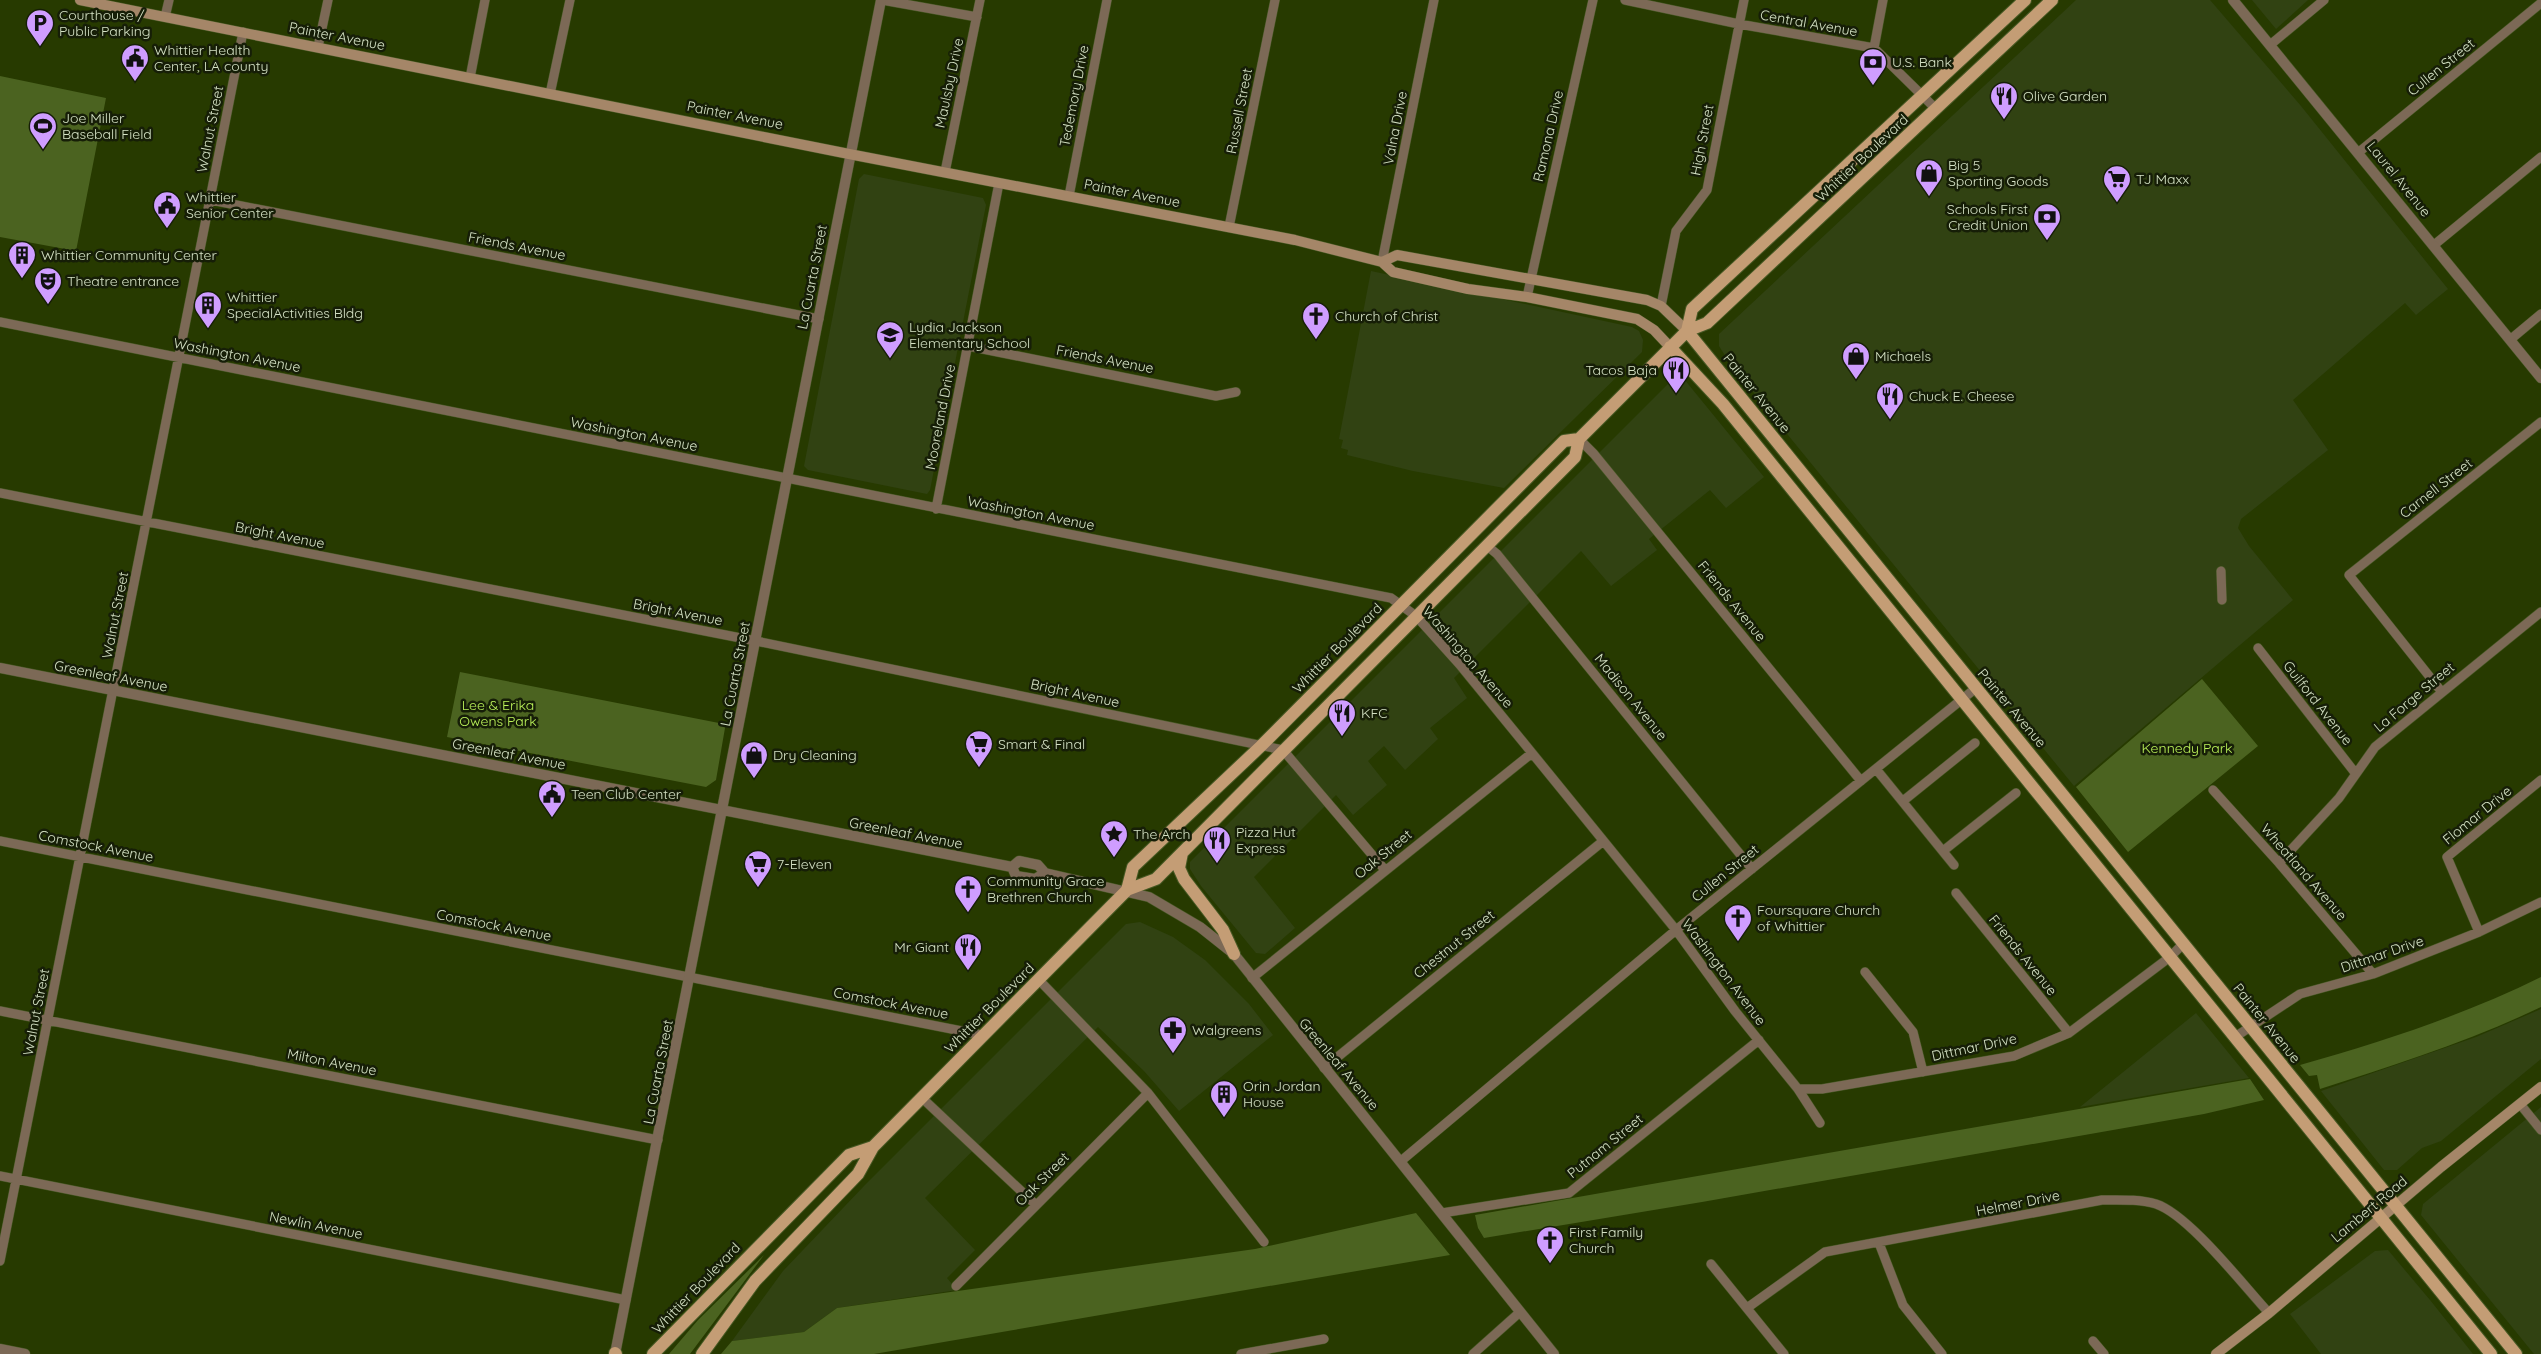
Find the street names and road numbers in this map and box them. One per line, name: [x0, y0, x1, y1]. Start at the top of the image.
street label: Central Avenue: [1759, 6, 1859, 40]
street label: Painter Avenue: [287, 18, 387, 54]
street label: Cullen Street: [2404, 34, 2479, 100]
street label: Maulsby Drive: [931, 36, 967, 130]
street label: Tedemory Drive: [1055, 44, 1093, 148]
street label: Russell Street: [1222, 66, 1256, 155]
street label: Walnut Street: [193, 84, 227, 174]
street label: Ramona Drive: [1529, 88, 1567, 183]
street label: Valna Drive: [1379, 89, 1411, 166]
street label: Painter Avenue: [685, 97, 785, 133]
street label: High Street: [1686, 103, 1718, 177]
street label: Whittier Boulevard: [1812, 111, 1912, 205]
street label: Laurel Avenue: [2363, 138, 2435, 220]
street label: Painter Avenue: [1082, 175, 1182, 211]
street label: La Cuarta Street: [793, 223, 831, 331]
street label: Friends Avenue: [467, 228, 567, 264]
street label: Washington Avenue: [172, 334, 302, 376]
street label: Friends Avenue: [1055, 341, 1155, 377]
street label: Painter Avenue: [1719, 349, 1795, 437]
street label: Mooreland Drive: [921, 363, 959, 471]
street label: Washington Avenue: [569, 413, 699, 455]
street label: Carnell Street: [2396, 454, 2476, 522]
street label: Washington Avenue: [966, 492, 1096, 534]
street label: Bright Avenue: [234, 518, 326, 552]
street label: Friends Avenue: [1694, 557, 1770, 645]
street label: Walnut Street: [98, 570, 132, 660]
street label: Bright Avenue: [632, 595, 724, 629]
street label: Whittier Boulevard: [1288, 599, 1386, 697]
street label: Washington Avenue: [1419, 602, 1517, 712]
street label: La Cuarta Street: [716, 620, 754, 728]
street label: Madison Avenue: [1591, 650, 1672, 744]
street label: Greenleaf Avenue: [53, 656, 169, 696]
street label: Guilford Avenue: [2279, 657, 2357, 749]
street label: La Forge Street: [2370, 658, 2458, 736]
street label: Painter Avenue: [1974, 665, 2050, 751]
street label: Bright Avenue: [1029, 675, 1121, 711]
street label: Greenleaf Avenue: [451, 734, 567, 774]
street label: Flomar Drive: [2439, 782, 2515, 848]
street label: Greenleaf Avenue: [848, 813, 964, 853]
street label: Wheatland Avenue: [2257, 820, 2351, 924]
street label: Oak Street: [1351, 825, 1416, 883]
street label: Comstock Avenue: [37, 826, 155, 866]
street label: Cullen Street: [1688, 840, 1763, 906]
street label: Comstock Avenue: [435, 905, 553, 945]
street label: Chestnut Street: [1410, 906, 1498, 982]
street label: Friends Avenue: [1985, 911, 2061, 999]
street label: Washington Avenue: [1678, 915, 1770, 1029]
street label: Dittmar Drive: [2338, 931, 2426, 977]
street label: Whittier Boulevard: [940, 959, 1038, 1057]
street label: Walnut Street: [19, 967, 53, 1057]
street label: Painter Avenue: [2229, 979, 2305, 1067]
street label: Comstock Avenue: [832, 983, 950, 1023]
street label: Greenleaf Avenue: [1295, 1014, 1383, 1114]
street label: La Cuarta Street: [639, 1018, 677, 1126]
street label: Dittmar Drive: [1930, 1029, 2018, 1065]
street label: Milton Avenue: [286, 1045, 378, 1080]
street label: Putnam Street: [1563, 1110, 1647, 1182]
street label: Oak Street: [1011, 1148, 1073, 1210]
street label: Lambert Road: [2327, 1172, 2411, 1246]
street label: Helmer Drive: [1975, 1186, 2061, 1220]
street label: Newlin Avenue: [268, 1207, 364, 1243]
street label: Whittier Boulevard: [648, 1239, 744, 1337]

